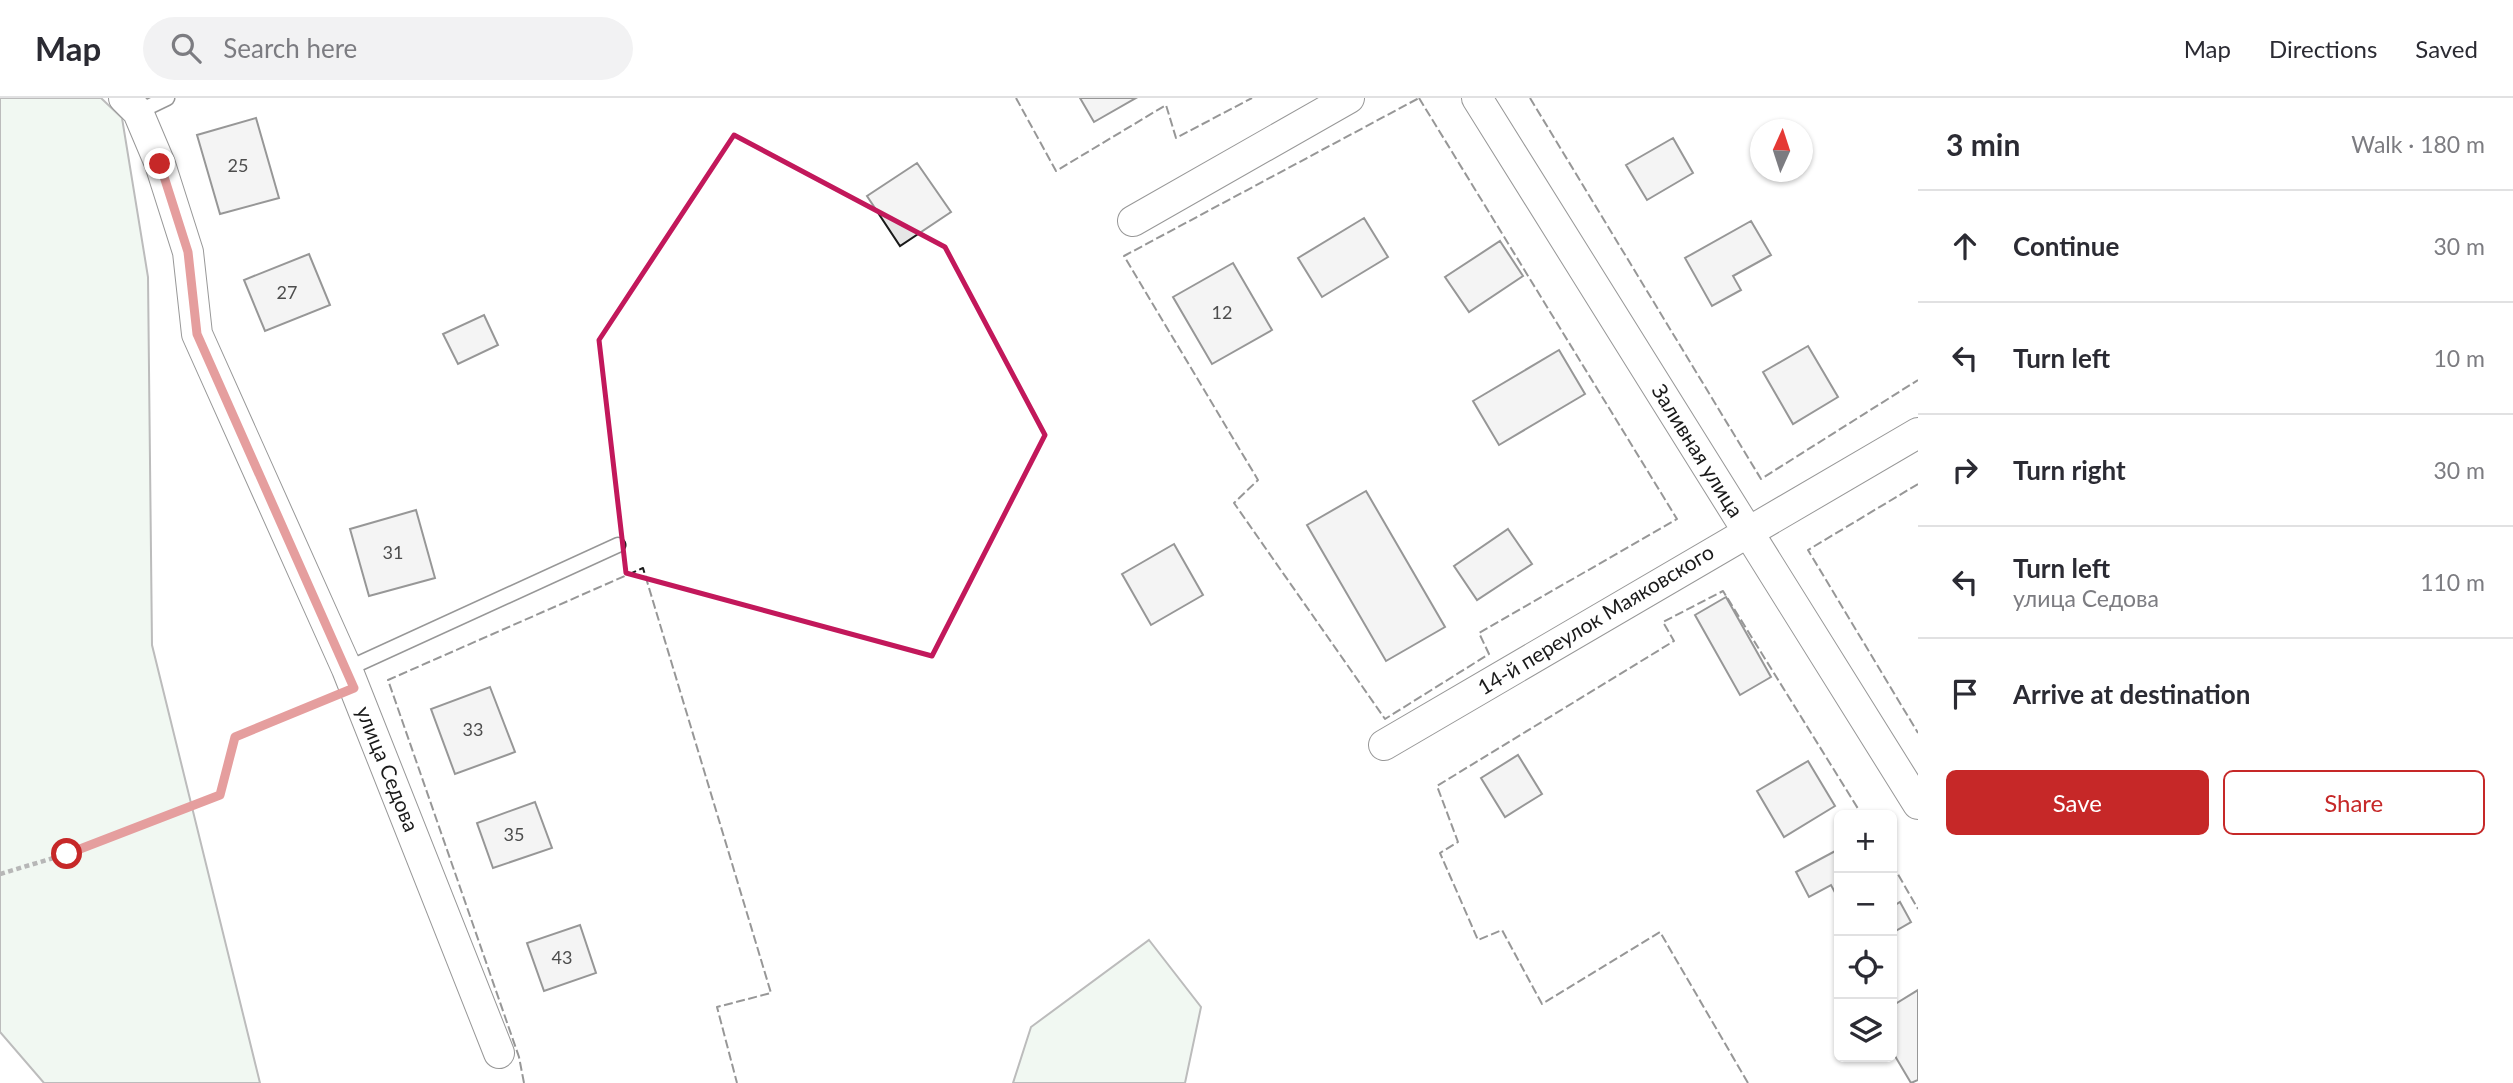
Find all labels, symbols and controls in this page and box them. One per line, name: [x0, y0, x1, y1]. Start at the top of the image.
search box: [143, 17, 633, 80]
text: Map: [35, 28, 101, 68]
icon: search: [167, 29, 205, 67]
text: Search here: [223, 32, 357, 64]
text: Map: [2184, 34, 2231, 63]
text: Directions: [2269, 34, 2377, 63]
text: Saved: [2415, 34, 2478, 63]
north arrow: [1750, 119, 1813, 182]
text: 3 min: [1946, 126, 2020, 162]
text: Walk · 180 m: [2351, 130, 2485, 158]
route end: [144, 148, 175, 179]
house number: 25: [228, 154, 248, 176]
icon: ahead: [1946, 227, 1984, 265]
text: Continue: [2013, 230, 2119, 262]
text: 30 m: [2434, 232, 2485, 260]
house number: 27: [277, 281, 297, 303]
house number: 12: [1212, 301, 1232, 323]
icon: left: [1946, 339, 1984, 377]
text: Turn left: [2013, 342, 2110, 374]
text: 10 m: [2434, 344, 2485, 372]
street label: Заливная улица: [1647, 379, 1749, 521]
icon: right: [1946, 451, 1984, 489]
text: Turn right: [2013, 454, 2126, 486]
text: 30 m: [2434, 456, 2485, 484]
street label: 14-й переулок Маяковского: [1473, 538, 1718, 699]
house number: 31: [383, 541, 403, 563]
text: Turn left: [2013, 552, 2110, 584]
icon: left: [1946, 563, 1984, 601]
text: 110 m: [2420, 568, 2485, 596]
text: улица Седова: [2013, 584, 2159, 612]
icon: arrive: [1946, 675, 1984, 713]
text: Arrive at destination: [2013, 678, 2250, 710]
street label: улица Седова: [352, 702, 425, 835]
house number: 33: [463, 718, 483, 740]
button: Save: [1946, 770, 2209, 835]
button: Share: [2223, 770, 2485, 835]
map controls: [1834, 810, 1897, 1062]
button: +: [1834, 810, 1897, 873]
house number: 35: [504, 823, 524, 845]
route start: [51, 838, 82, 869]
button: −: [1834, 873, 1897, 936]
button: locate: [1834, 936, 1897, 999]
house number: 43: [552, 946, 572, 968]
button: layers: [1834, 999, 1897, 1062]

